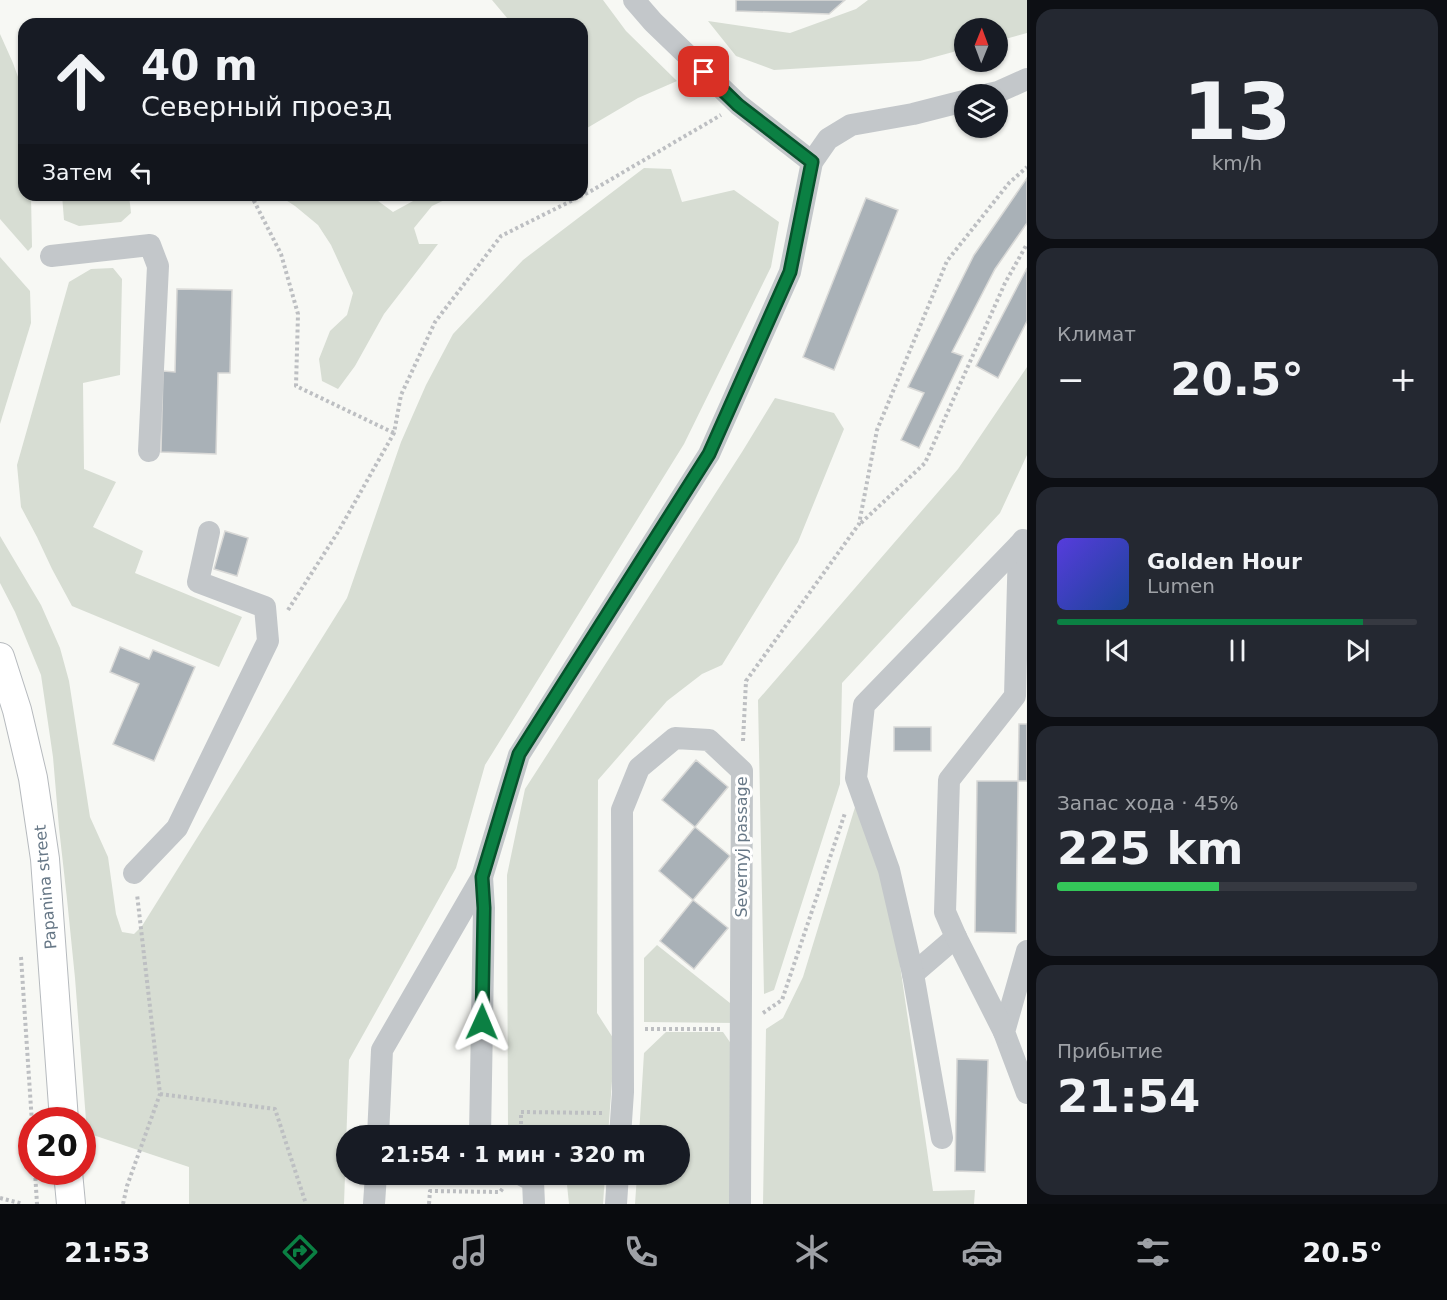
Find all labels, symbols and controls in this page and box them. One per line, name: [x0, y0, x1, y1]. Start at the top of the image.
north arrow: [954, 18, 1008, 72]
map controls: [954, 18, 1008, 138]
text: 40 m: [141, 41, 258, 90]
icon: ahead: [42, 42, 120, 120]
pin: [678, 46, 729, 97]
icon: arrive: [687, 55, 720, 88]
text: 13: [1183, 67, 1291, 157]
button: layers: [954, 84, 1008, 138]
text: Северный проезд: [141, 91, 392, 122]
text: km/h: [1212, 151, 1262, 175]
icon: left: [125, 156, 158, 189]
text: Затем: [42, 160, 113, 185]
text: Климат: [1057, 322, 1136, 346]
text: 20.5°: [1170, 353, 1304, 406]
text: −: [1057, 360, 1085, 399]
text: +: [1389, 360, 1417, 399]
text: Golden Hour: [1147, 549, 1302, 574]
text: Lumen: [1147, 574, 1215, 598]
icon: previous: [1101, 634, 1134, 667]
icon: pause: [1221, 634, 1254, 667]
icon: next: [1341, 634, 1374, 667]
street label: Severnyj passage: [732, 776, 751, 918]
text: Запас хода · 45%: [1057, 791, 1238, 815]
text: 225 km: [1057, 822, 1243, 875]
street label: Papanina street: [31, 824, 60, 950]
position arrow: [450, 990, 514, 1054]
text: Прибытие: [1057, 1039, 1163, 1063]
text: 21:54: [1057, 1070, 1200, 1123]
speed limit sign: 20: [18, 1107, 96, 1185]
text: 21:54 · 1 мин · 320 m: [380, 1142, 646, 1167]
icon: directions: [279, 1231, 321, 1273]
icon: music: [449, 1231, 491, 1273]
icon: phone: [620, 1231, 662, 1273]
icon: climate: [791, 1231, 833, 1273]
icon: car: [961, 1231, 1003, 1273]
icon: filters: [1132, 1231, 1174, 1273]
text: 21:53: [64, 1237, 150, 1268]
text: 20.5°: [1303, 1237, 1383, 1268]

